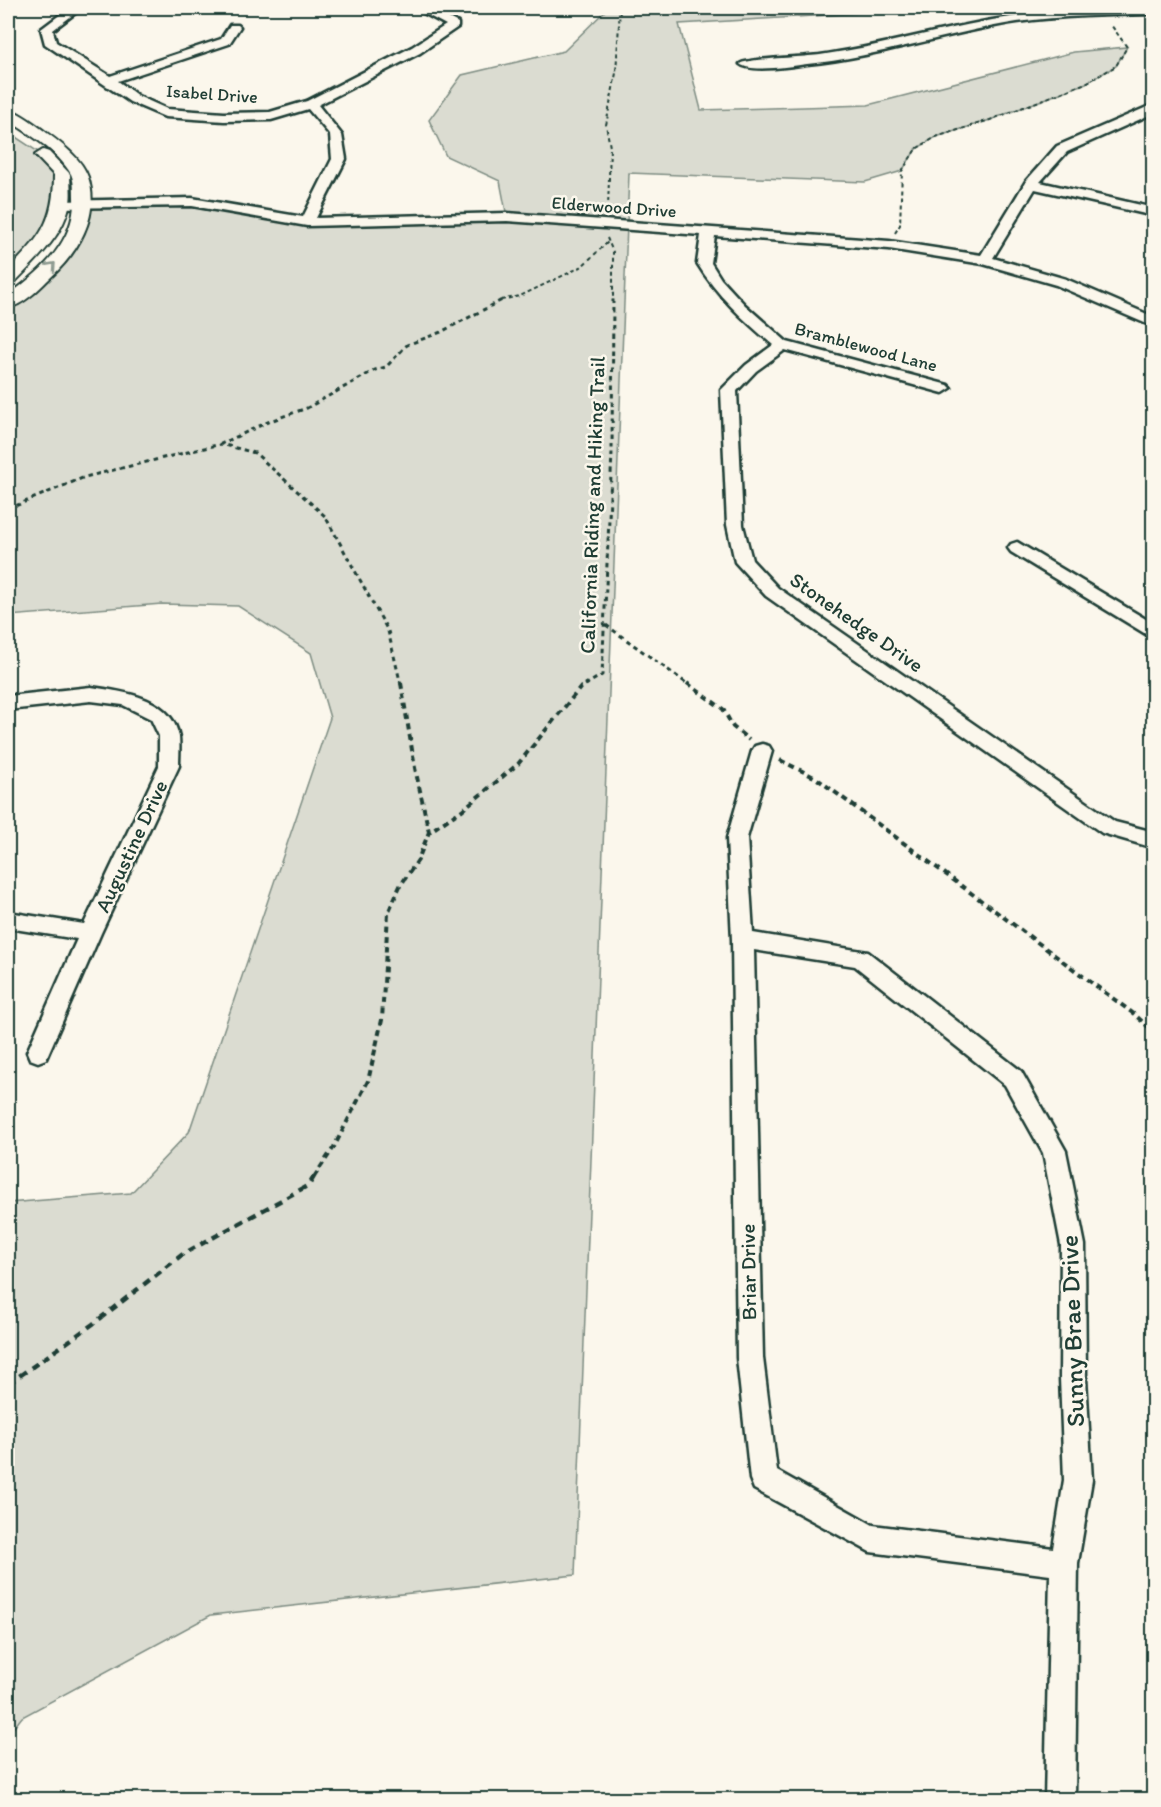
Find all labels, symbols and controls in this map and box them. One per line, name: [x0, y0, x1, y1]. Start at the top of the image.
street label: Isabel Drive: [165, 80, 259, 108]
street label: Elderwood Drive: [551, 192, 677, 222]
one-way arrow: [45, 262, 56, 273]
street label: Bramblewood Lane: [792, 317, 940, 377]
street label: California Riding and Hiking Trail: [574, 356, 610, 654]
street label: Stonehedge Drive: [785, 567, 929, 677]
street label: Augustine Drive: [89, 776, 173, 916]
street label: Briar Drive: [735, 1223, 761, 1321]
street label: Sunny Brae Drive: [1053, 1234, 1091, 1428]

